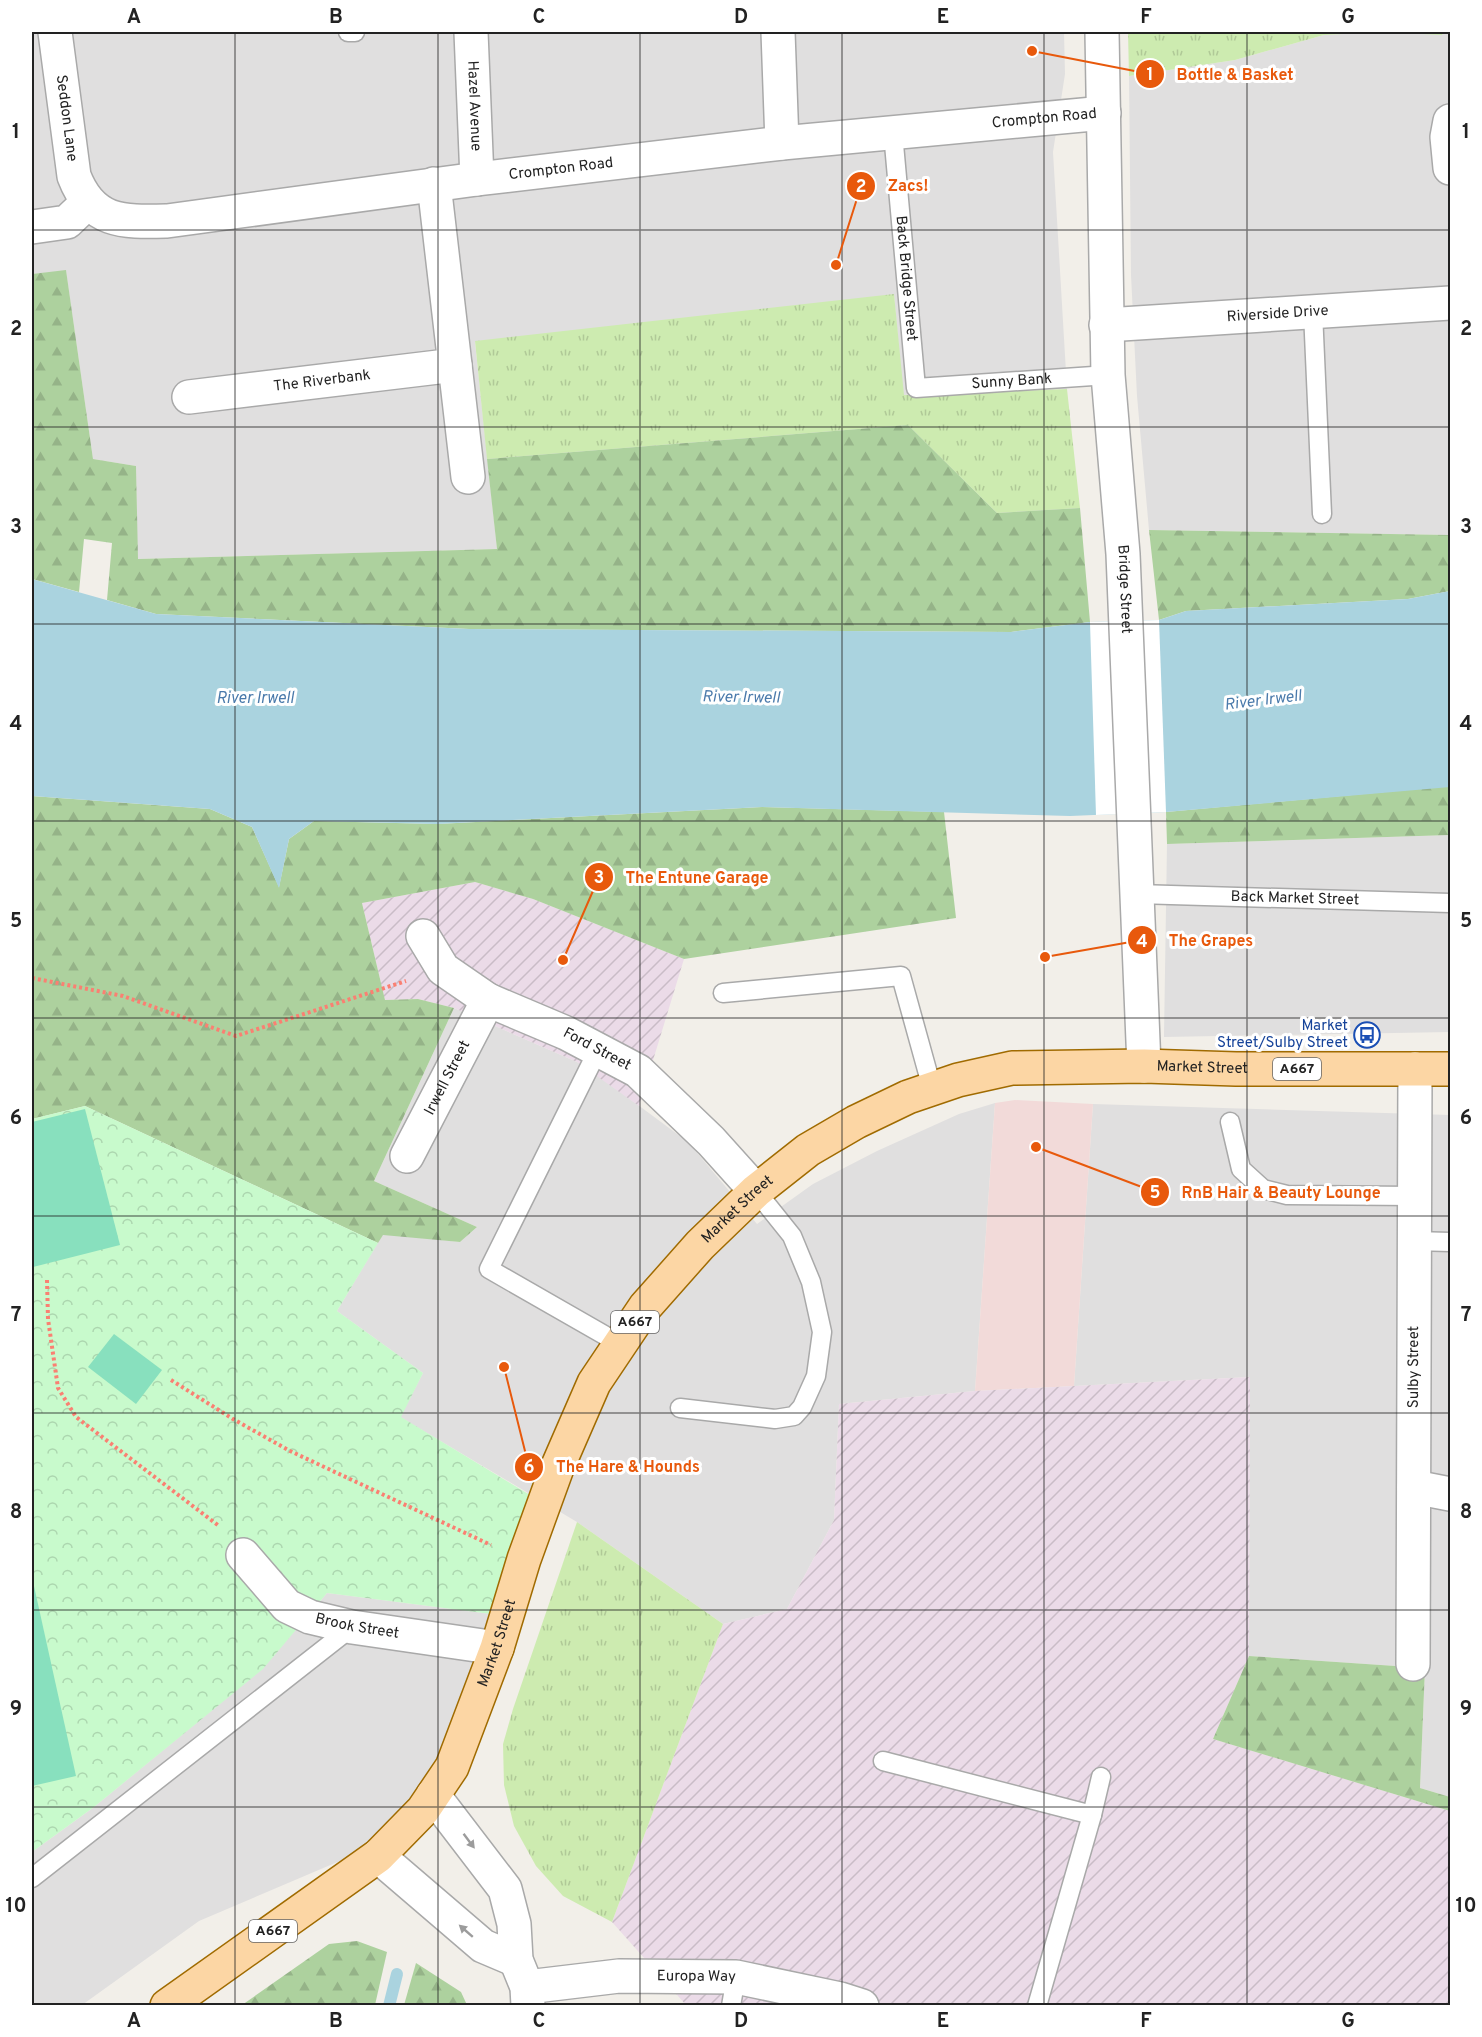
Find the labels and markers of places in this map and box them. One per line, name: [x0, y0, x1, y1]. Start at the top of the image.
callout: Bottle & Basket: [1135, 57, 1306, 91]
callout: Zacs!: [846, 169, 940, 203]
callout: The Entune Garage: [584, 860, 781, 894]
callout: The Grapes: [1127, 923, 1266, 957]
place label: Market Street/Sulby Street: [1217, 1017, 1348, 1053]
bus stop icon: Market Street/Sulby Street: [1352, 1020, 1382, 1050]
callout: RnB Hair & Beauty Lounge: [1140, 1175, 1393, 1209]
callout: The Hare & Hounds: [514, 1450, 712, 1484]

